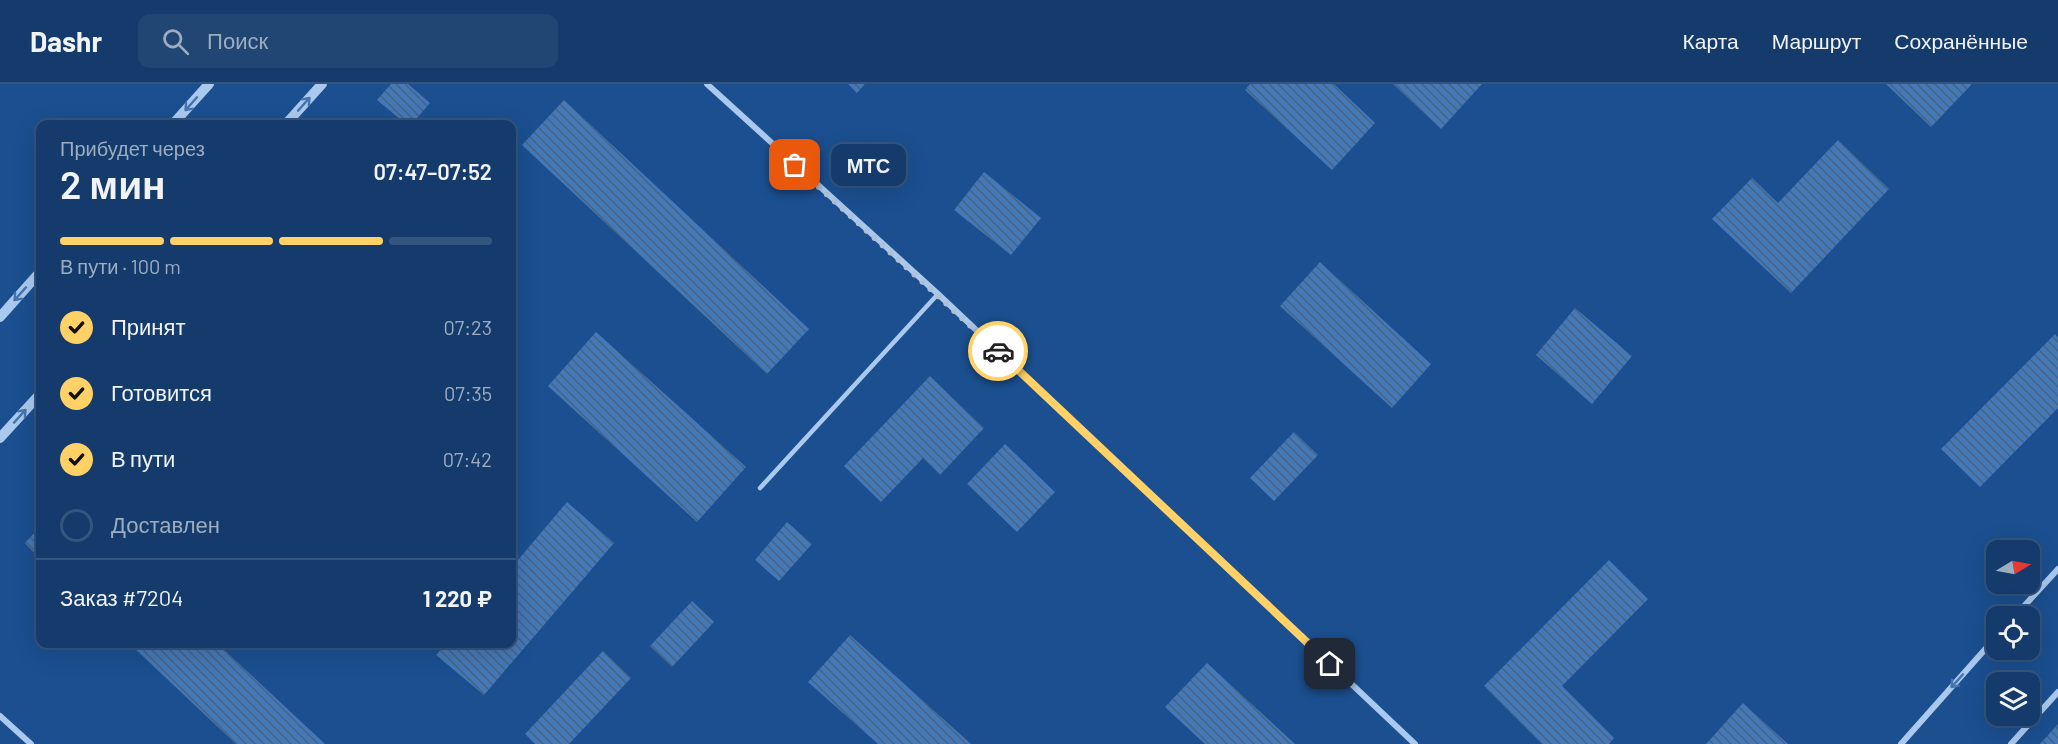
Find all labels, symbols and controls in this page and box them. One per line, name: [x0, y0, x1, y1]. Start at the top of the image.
search box: [138, 14, 558, 68]
text: Dashr: [30, 24, 102, 58]
icon: search: [159, 25, 192, 58]
text: Поиск: [207, 27, 268, 53]
text: Карта: [1683, 28, 1739, 53]
text: Маршрут: [1772, 28, 1861, 53]
text: Сохранённые: [1894, 28, 2028, 53]
one-way arrow: [184, 96, 198, 111]
one-way arrow: [297, 97, 311, 112]
text: Прибудет через: [60, 136, 205, 160]
pin: [769, 139, 820, 190]
callout: МТС: [831, 144, 906, 186]
icon: bag: [778, 148, 811, 181]
text: МТС: [847, 153, 890, 177]
text: 07:47–07:52: [374, 158, 492, 184]
text: 2 мин: [60, 160, 166, 207]
text: В пути · 100 m: [60, 254, 181, 278]
one-way arrow: [13, 287, 27, 302]
icon: check: [60, 311, 93, 344]
text: Принят: [111, 313, 185, 339]
text: 07:23: [444, 315, 492, 339]
courier: [968, 321, 1028, 381]
icon: car: [982, 335, 1015, 368]
icon: check: [60, 377, 93, 410]
text: Готовится: [111, 379, 212, 405]
text: 07:35: [444, 381, 492, 405]
one-way arrow: [13, 409, 27, 424]
icon: check: [60, 443, 93, 476]
text: В пути: [111, 445, 175, 471]
text: 07:42: [443, 447, 492, 471]
text: Доставлен: [111, 511, 220, 537]
north arrow: [1986, 540, 2040, 594]
map controls: [1986, 540, 2040, 726]
text: Заказ #7204: [60, 584, 183, 610]
text: 1 220 ₽: [423, 585, 492, 611]
button: locate: [1986, 606, 2040, 660]
pin: [1304, 638, 1355, 689]
icon: home: [1313, 647, 1346, 680]
button: layers: [1986, 672, 2040, 726]
one-way arrow: [1950, 673, 1964, 688]

